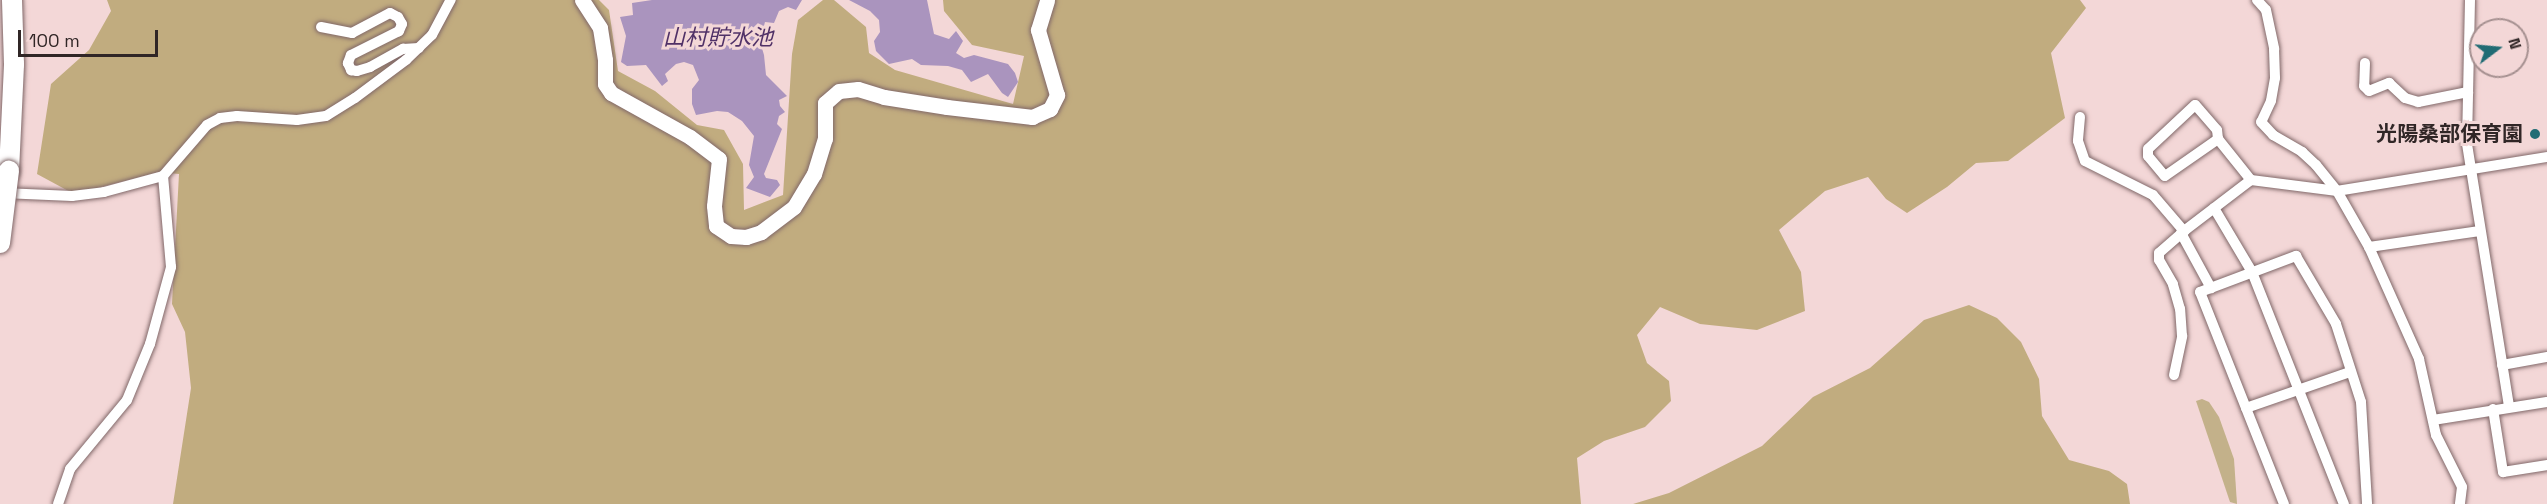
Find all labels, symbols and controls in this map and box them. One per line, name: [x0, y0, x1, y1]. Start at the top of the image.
scale bar: [21, 18, 160, 56]
north arrow: [2469, 18, 2529, 78]
water label: 山村貯水池: [663, 25, 773, 51]
text: 100 m: [29, 29, 80, 52]
text: N: [2503, 35, 2526, 51]
place label: 光陽桑部保育園: [2376, 121, 2523, 147]
marker: 光陽桑部保育園: [2528, 127, 2542, 141]

